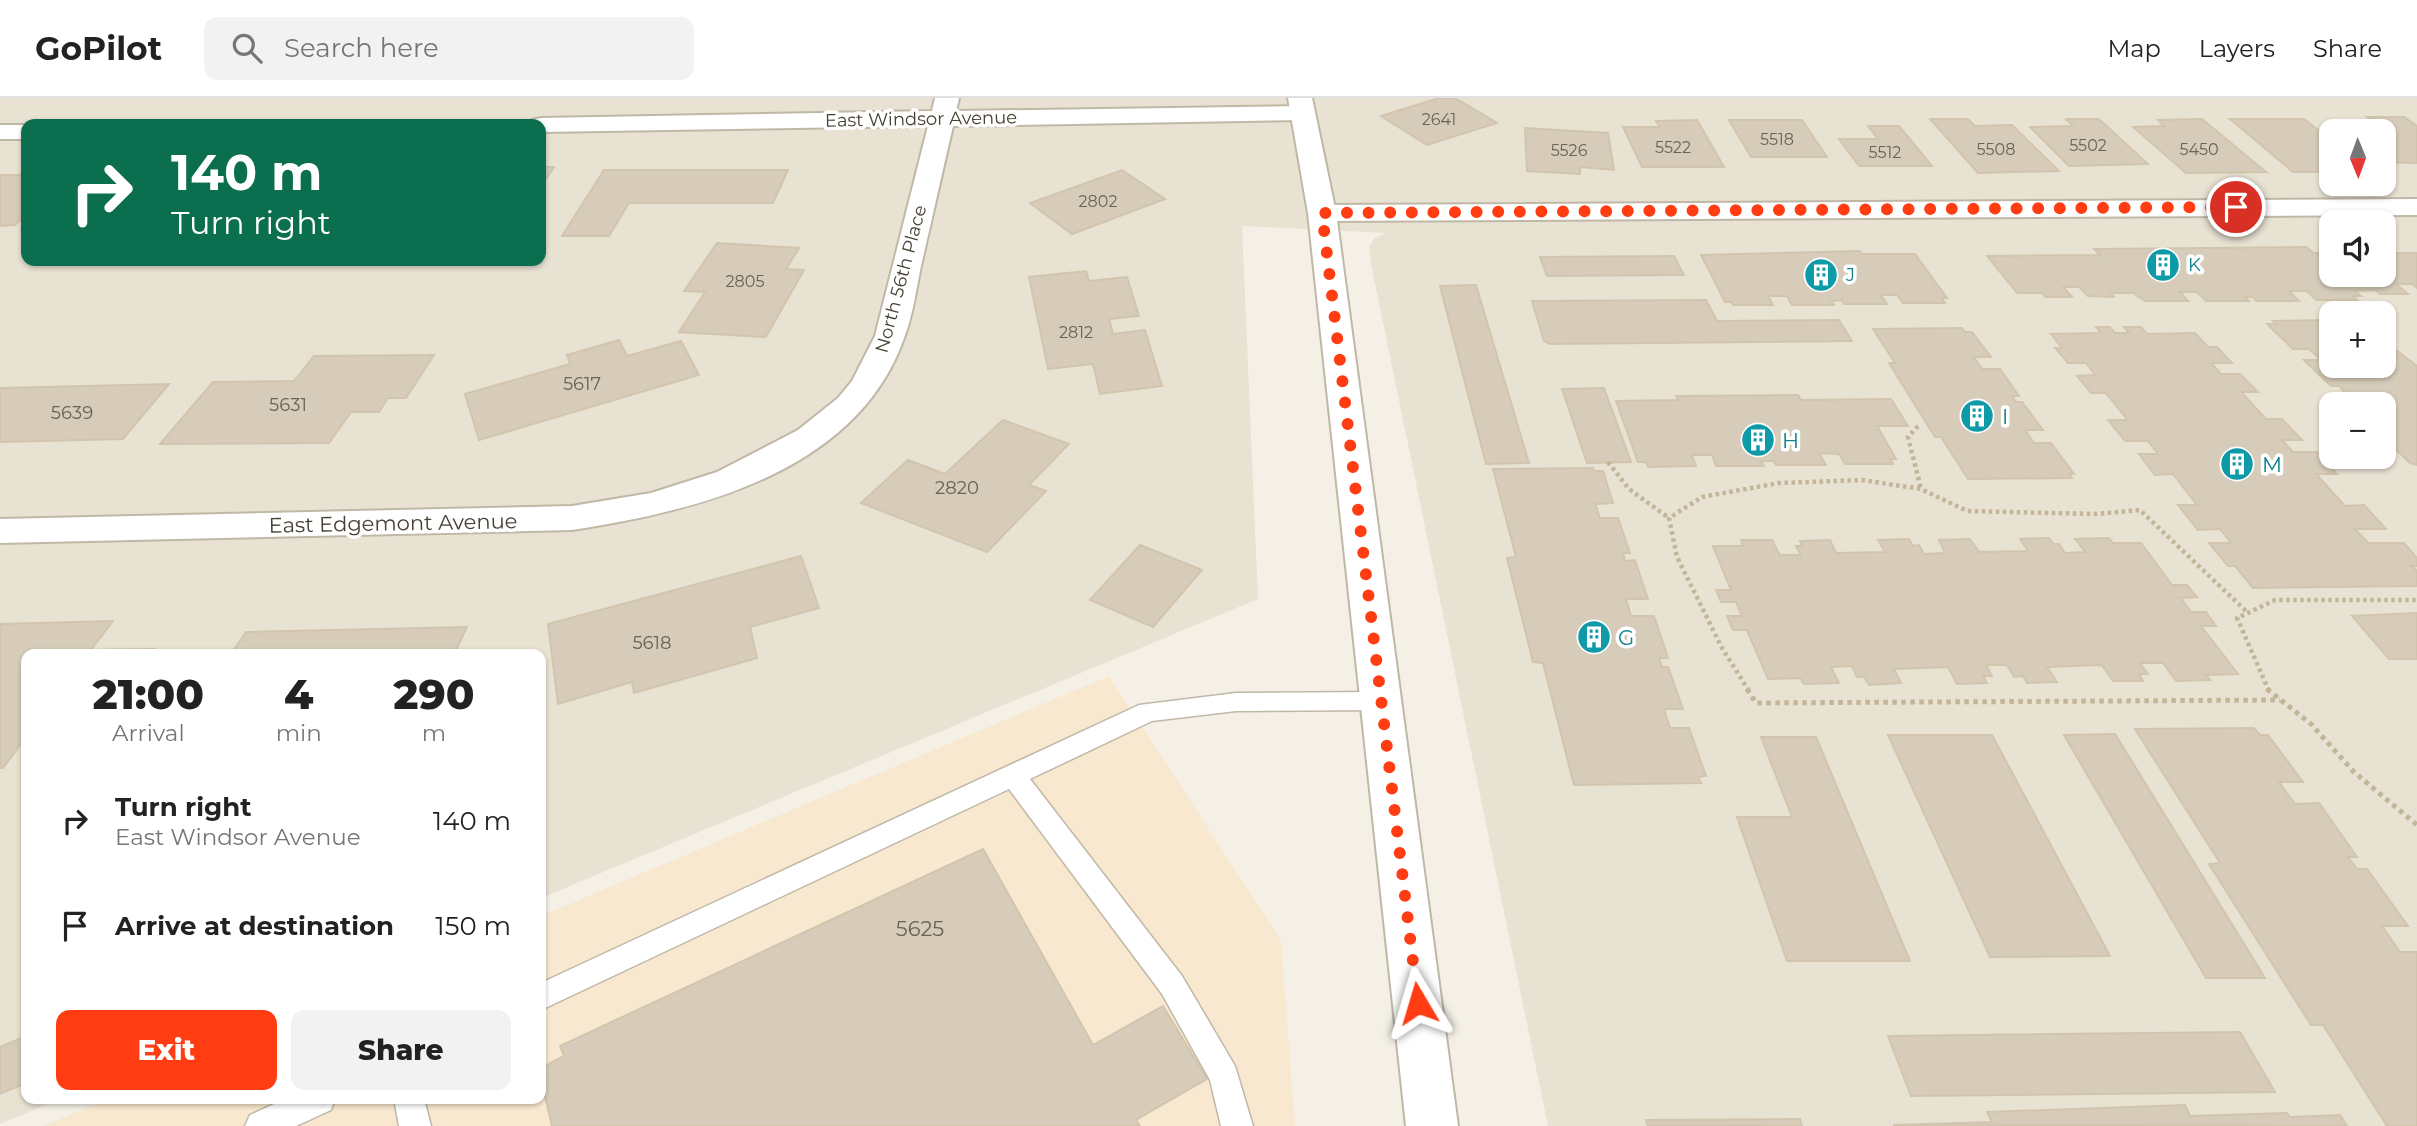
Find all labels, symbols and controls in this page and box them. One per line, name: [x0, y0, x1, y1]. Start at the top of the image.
search box: [204, 17, 694, 80]
text: GoPilot: [35, 28, 162, 68]
icon: search: [228, 29, 266, 67]
text: Search here: [284, 32, 439, 64]
text: Map: [2107, 34, 2161, 63]
text: Layers: [2199, 34, 2275, 63]
text: Share: [2313, 34, 2382, 63]
street label: East Windsor Avenue: [825, 106, 1017, 132]
house number: 2641: [1422, 110, 1456, 129]
north arrow: [2319, 119, 2396, 196]
map controls: [2319, 119, 2396, 469]
house number: 5518: [1760, 130, 1794, 149]
house number: 5502: [2069, 136, 2107, 155]
house number: 5522: [1655, 138, 1691, 157]
house number: 5508: [1977, 140, 2015, 159]
house number: 5450: [2179, 140, 2219, 159]
house number: 5526: [1551, 141, 1588, 160]
text: 140 m: [171, 143, 323, 202]
house number: 5512: [1869, 143, 1901, 162]
icon: right: [56, 147, 147, 238]
pin: [2206, 177, 2266, 237]
icon: arrive: [2217, 188, 2255, 226]
house number: 2802: [1079, 192, 1117, 211]
text: Turn right: [171, 203, 331, 242]
street label: North 56th Place: [871, 203, 931, 355]
button: sound: [2319, 210, 2396, 287]
building icon: K: [2144, 246, 2182, 284]
place label: K: [2188, 254, 2201, 276]
building icon: J: [1802, 256, 1840, 294]
place label: J: [1845, 264, 1855, 286]
house number: 2805: [726, 272, 764, 291]
button: +: [2319, 301, 2396, 378]
house number: 2812: [1059, 323, 1093, 342]
house number: 5617: [563, 373, 601, 395]
button: −: [2319, 392, 2396, 469]
house number: 5631: [269, 394, 307, 416]
building icon: I: [1958, 397, 1996, 435]
house number: 5639: [51, 402, 93, 424]
place label: I: [2002, 404, 2008, 429]
building icon: H: [1739, 421, 1777, 459]
place label: H: [1782, 428, 1799, 453]
building icon: M: [2218, 445, 2256, 483]
place label: M: [2262, 452, 2282, 477]
house number: 2820: [935, 477, 979, 499]
street label: East Edgemont Avenue: [268, 508, 518, 538]
building icon: G: [1575, 618, 1613, 656]
place label: G: [1618, 625, 1634, 650]
house number: 5618: [632, 632, 672, 654]
text: 21:00: [93, 668, 204, 720]
text: 4: [284, 668, 313, 720]
text: 290: [393, 668, 474, 720]
text: Arrival: [112, 719, 185, 747]
text: min: [276, 719, 322, 747]
text: m: [422, 719, 446, 747]
text: Turn right: [115, 791, 251, 823]
icon: right: [56, 802, 94, 840]
text: 140 m: [433, 805, 511, 837]
text: East Windsor Avenue: [115, 823, 361, 851]
icon: arrive: [56, 907, 94, 945]
text: Arrive at destination: [115, 910, 394, 942]
text: 150 m: [435, 910, 511, 942]
house number: 5625: [896, 916, 944, 941]
position arrow: [1381, 966, 1455, 1040]
button: Exit: [56, 1010, 277, 1090]
button: Share: [291, 1010, 511, 1090]

